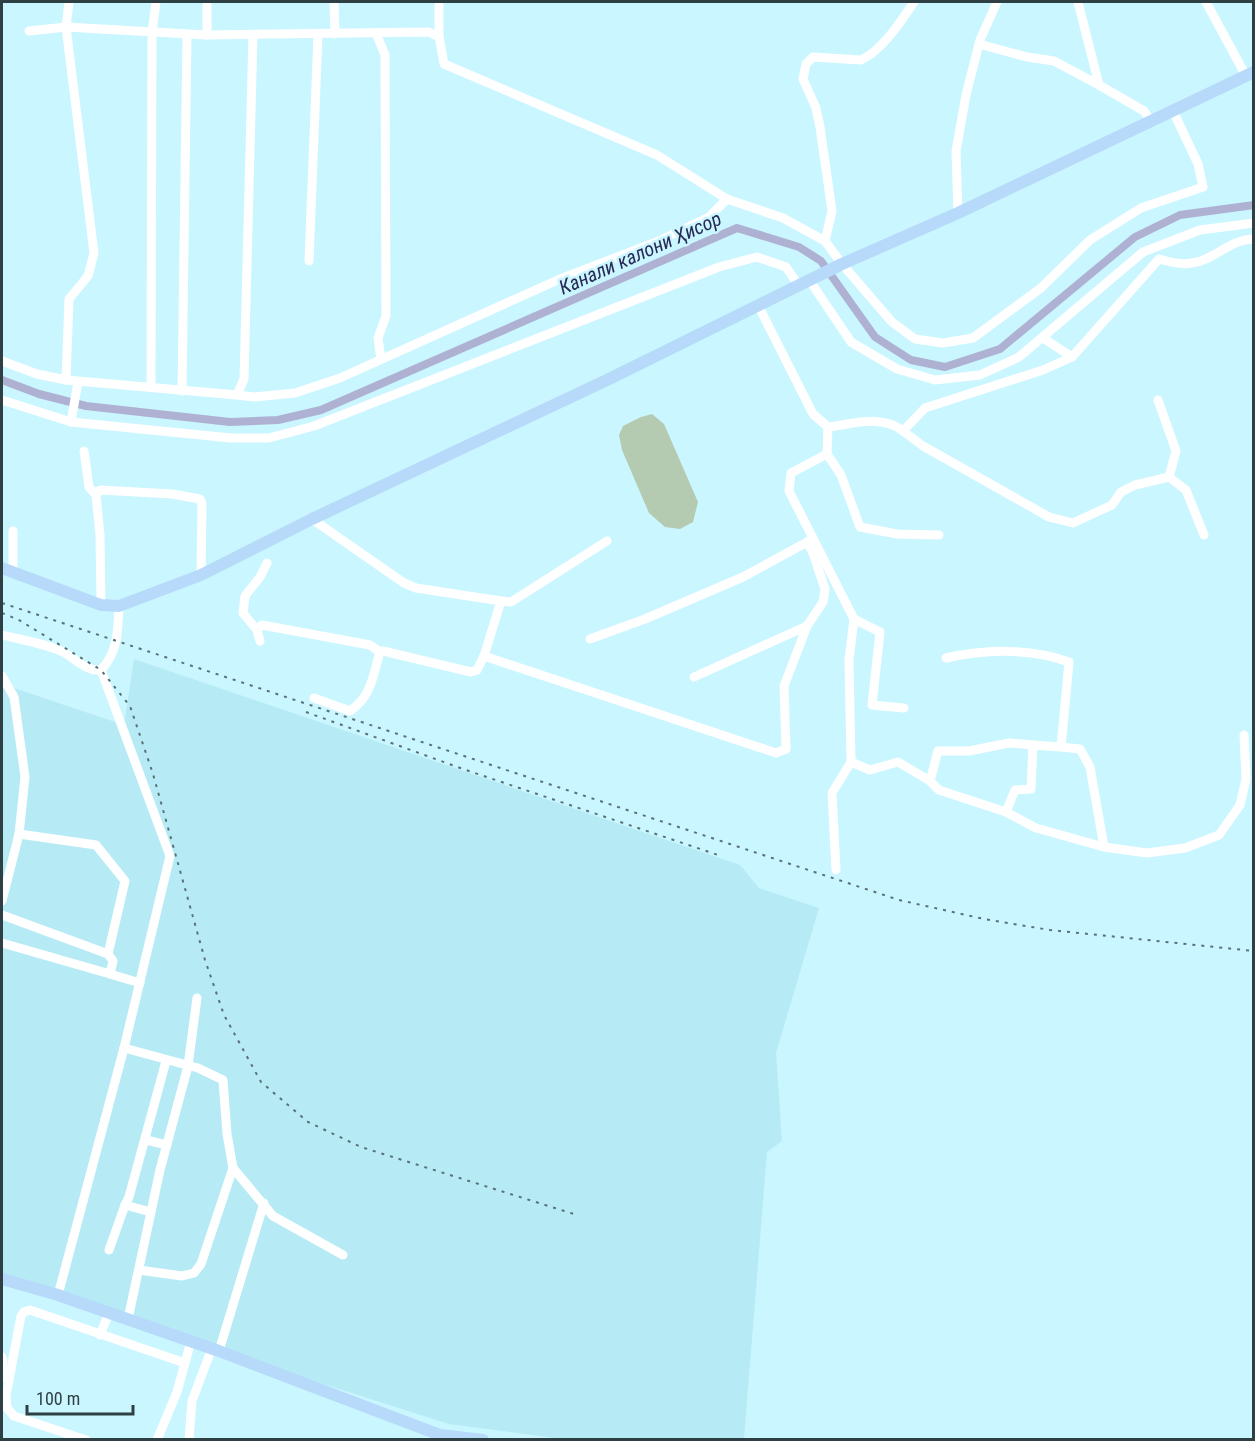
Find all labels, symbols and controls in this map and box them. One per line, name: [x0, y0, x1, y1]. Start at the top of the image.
water label: Канали калони Ҳисор: [555, 206, 725, 300]
scale bar: [27, 1378, 134, 1416]
text: 100 m: [36, 1388, 80, 1409]

